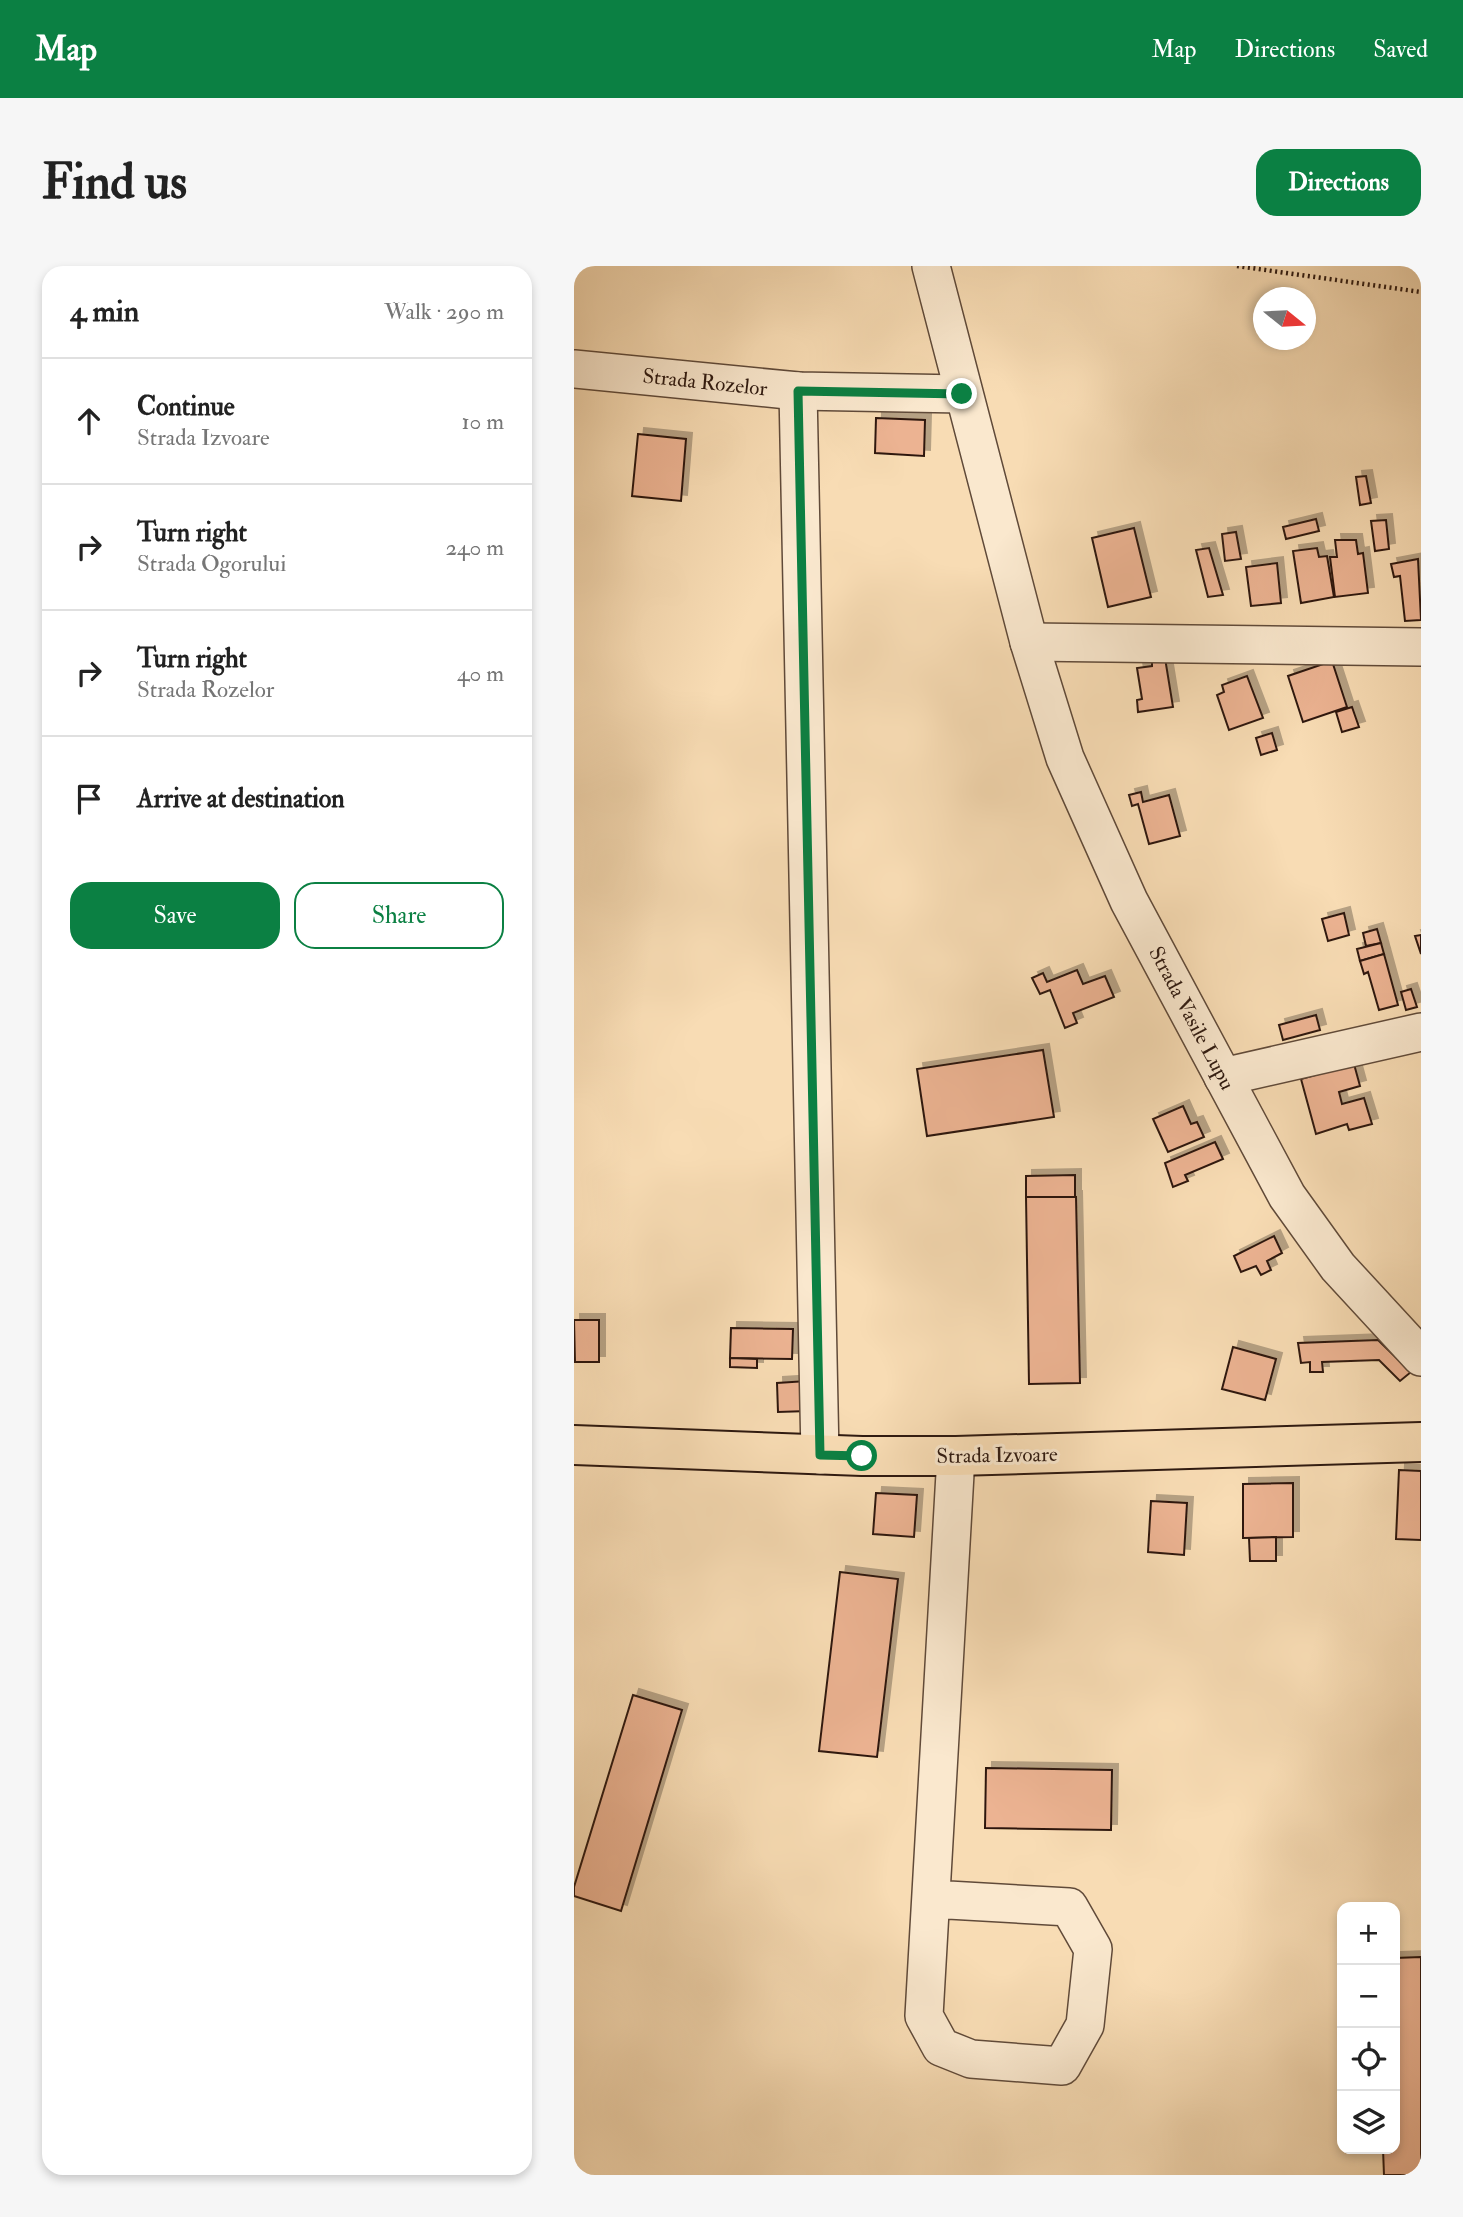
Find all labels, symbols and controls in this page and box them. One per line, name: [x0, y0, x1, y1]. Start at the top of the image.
text: Map: [35, 29, 97, 70]
text: Map: [1151, 34, 1196, 65]
text: Directions: [1234, 34, 1335, 65]
text: Saved: [1373, 34, 1428, 65]
button: Directions: [1256, 149, 1421, 216]
text: Find us: [42, 152, 187, 213]
north arrow: [1253, 287, 1316, 350]
text: 4 min: [70, 293, 139, 330]
text: Walk · 290 m: [384, 297, 504, 326]
street label: Strada Rozelor: [641, 363, 769, 402]
route end: [946, 378, 977, 409]
text: Continue: [137, 391, 235, 423]
icon: ahead: [70, 402, 108, 440]
text: 10 m: [461, 407, 504, 436]
text: Strada Izvoare: [137, 423, 270, 452]
text: Turn right: [137, 517, 247, 549]
icon: right: [70, 528, 108, 566]
text: 240 m: [445, 533, 504, 562]
text: Strada Ogorului: [137, 549, 286, 578]
text: Turn right: [137, 643, 247, 675]
icon: right: [70, 654, 108, 692]
text: 40 m: [457, 659, 504, 688]
text: Strada Rozelor: [137, 675, 274, 704]
icon: arrive: [70, 780, 108, 818]
text: Arrive at destination: [137, 783, 345, 815]
button: Save: [70, 882, 280, 949]
button: Share: [294, 882, 504, 949]
street label: Strada Vasile Lupu: [1142, 942, 1241, 1095]
route start: [846, 1440, 877, 1471]
street label: Strada Izvoare: [936, 1441, 1058, 1470]
map controls: [1337, 1902, 1400, 2154]
button: +: [1337, 1902, 1400, 1965]
button: −: [1337, 1965, 1400, 2028]
button: locate: [1337, 2028, 1400, 2091]
button: layers: [1337, 2091, 1400, 2154]

